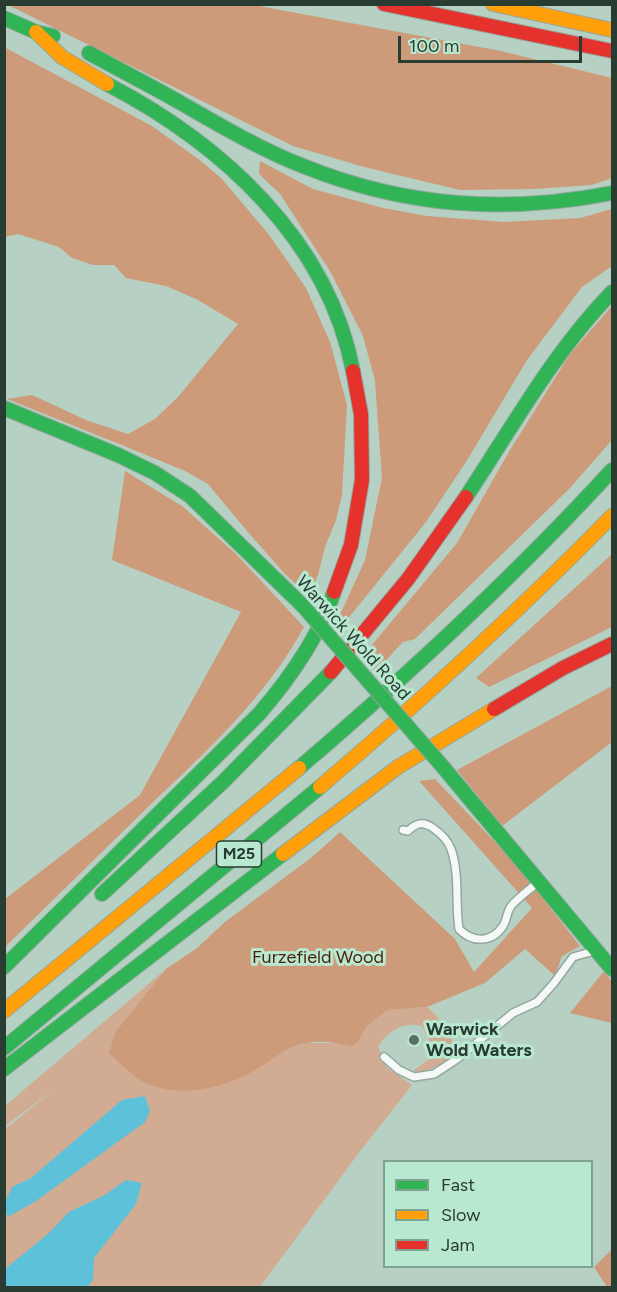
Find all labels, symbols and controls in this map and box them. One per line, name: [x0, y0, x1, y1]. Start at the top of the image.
scale bar: [401, 24, 586, 62]
text: 100 m: [409, 35, 459, 57]
street label: Warwick Wold Road: [291, 571, 415, 705]
road number: M25: [216, 841, 262, 867]
park label: Furzefield Wood: [252, 947, 384, 969]
place label: Warwick Wold Waters: [426, 1019, 532, 1062]
marker: Warwick Wold Waters: [407, 1033, 421, 1047]
legend: [383, 1160, 593, 1268]
text: Fast: [441, 1174, 475, 1196]
text: Slow: [441, 1204, 480, 1226]
text: Jam: [441, 1234, 475, 1256]

